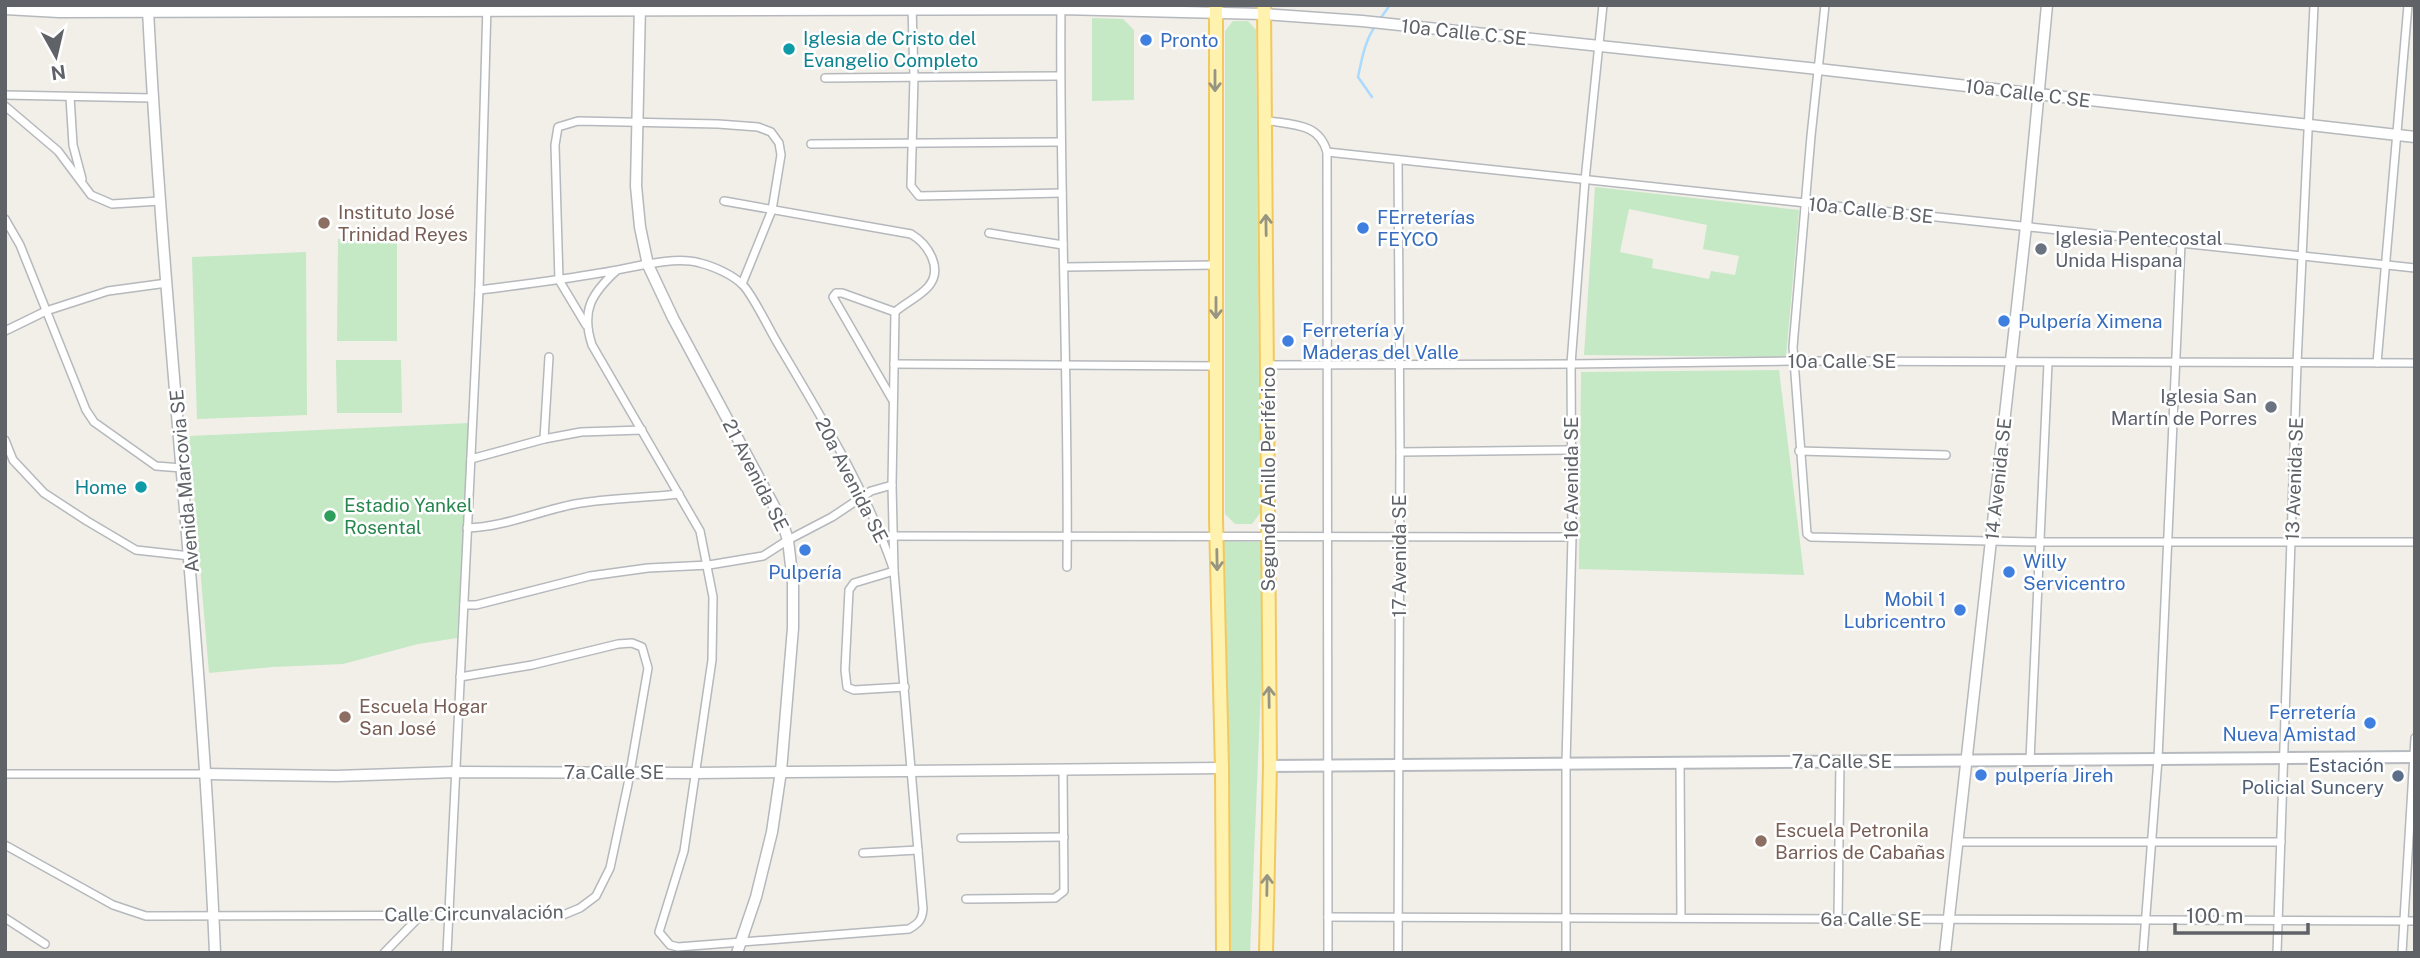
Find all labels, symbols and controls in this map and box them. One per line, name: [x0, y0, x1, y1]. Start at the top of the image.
street label: 10a Calle C SE: [1400, 14, 1528, 50]
north arrow: [21, 21, 91, 91]
place label: Iglesia de Cristo del Evangelio Completo: [803, 27, 978, 71]
place label: Pronto: [1160, 29, 1219, 51]
marker: Pronto: [1138, 32, 1154, 48]
marker: Iglesia de Cristo del Evangelio Completo: [781, 41, 797, 57]
text: N: [49, 61, 67, 85]
one-way arrow: [1208, 69, 1222, 92]
street label: 10a Calle C SE: [1964, 74, 2092, 112]
street label: 10a Calle B SE: [1807, 192, 1935, 228]
place label: Instituto José Trinidad Reyes: [338, 201, 468, 245]
place label: FErreterías FEYCO: [1377, 206, 1475, 250]
one-way arrow: [1259, 214, 1273, 237]
marker: Instituto José Trinidad Reyes: [316, 215, 332, 231]
marker: FErreterías FEYCO: [1355, 220, 1371, 236]
place label: Iglesia Pentecostal Unida Hispana: [2055, 227, 2223, 271]
marker: Iglesia Pentecostal Unida Hispana: [2033, 241, 2049, 257]
one-way arrow: [1209, 297, 1223, 320]
place label: Pulpería Ximena: [2018, 310, 2163, 332]
marker: Pulpería Ximena: [1996, 313, 2012, 329]
place label: Ferretería y Maderas del Valle: [1302, 319, 1459, 363]
marker: Ferretería y Maderas del Valle: [1280, 333, 1296, 349]
street label: 10a Calle SE: [1788, 350, 1896, 372]
street label: Segundo Anillo Periférico: [1257, 366, 1279, 592]
place label: Iglesia San Martín de Porres: [2111, 385, 2257, 429]
street label: Avenida Marcovia SE: [165, 388, 203, 574]
marker: Iglesia San Martín de Porres: [2263, 399, 2279, 415]
street label: 20a Avenida SE: [811, 414, 893, 546]
street label: 21 Avenida SE: [718, 415, 794, 535]
street label: 16 Avenida SE: [1560, 416, 1582, 540]
street label: 14 Avenida SE: [1981, 417, 2015, 541]
street label: 13 Avenida SE: [2281, 417, 2307, 541]
place label: Home: [75, 476, 127, 498]
marker: Home: [133, 479, 149, 495]
place label: Estadio Yankel Rosental: [344, 494, 473, 538]
street label: 17 Avenida SE: [1388, 495, 1410, 617]
marker: Estadio Yankel Rosental: [322, 508, 338, 524]
marker: Pulpería: [797, 542, 813, 558]
one-way arrow: [1211, 549, 1224, 572]
place label: Willy Servicentro: [2023, 550, 2125, 594]
place label: Pulpería: [768, 561, 842, 583]
marker: Willy Servicentro: [2001, 564, 2017, 580]
place label: Mobil 1 Lubricentro: [1843, 588, 1946, 632]
marker: Mobil 1 Lubricentro: [1952, 602, 1968, 618]
one-way arrow: [1263, 686, 1276, 709]
place label: Escuela Hogar San José: [359, 695, 488, 739]
place label: Ferretería Nueva Amistad: [2222, 701, 2356, 745]
marker: Escuela Hogar San José: [337, 709, 353, 725]
marker: Ferretería Nueva Amistad: [2362, 715, 2378, 731]
street label: 7a Calle SE: [1792, 750, 1892, 772]
place label: Estación Policial Suncery: [2241, 754, 2384, 798]
street label: 7a Calle SE: [564, 761, 664, 783]
place label: pulpería Jireh: [1995, 764, 2114, 786]
marker: pulpería Jireh: [1973, 767, 1989, 783]
marker: Estación Policial Suncery: [2390, 768, 2406, 784]
place label: Escuela Petronila Barrios de Cabañas: [1775, 819, 1945, 863]
marker: Escuela Petronila Barrios de Cabañas: [1753, 833, 1769, 849]
one-way arrow: [1261, 873, 1274, 896]
scale bar: [2175, 892, 2308, 936]
street label: Calle Circunvalación: [384, 900, 564, 926]
text: 100 m: [2186, 903, 2243, 928]
street label: 6a Calle SE: [1821, 908, 1921, 930]

